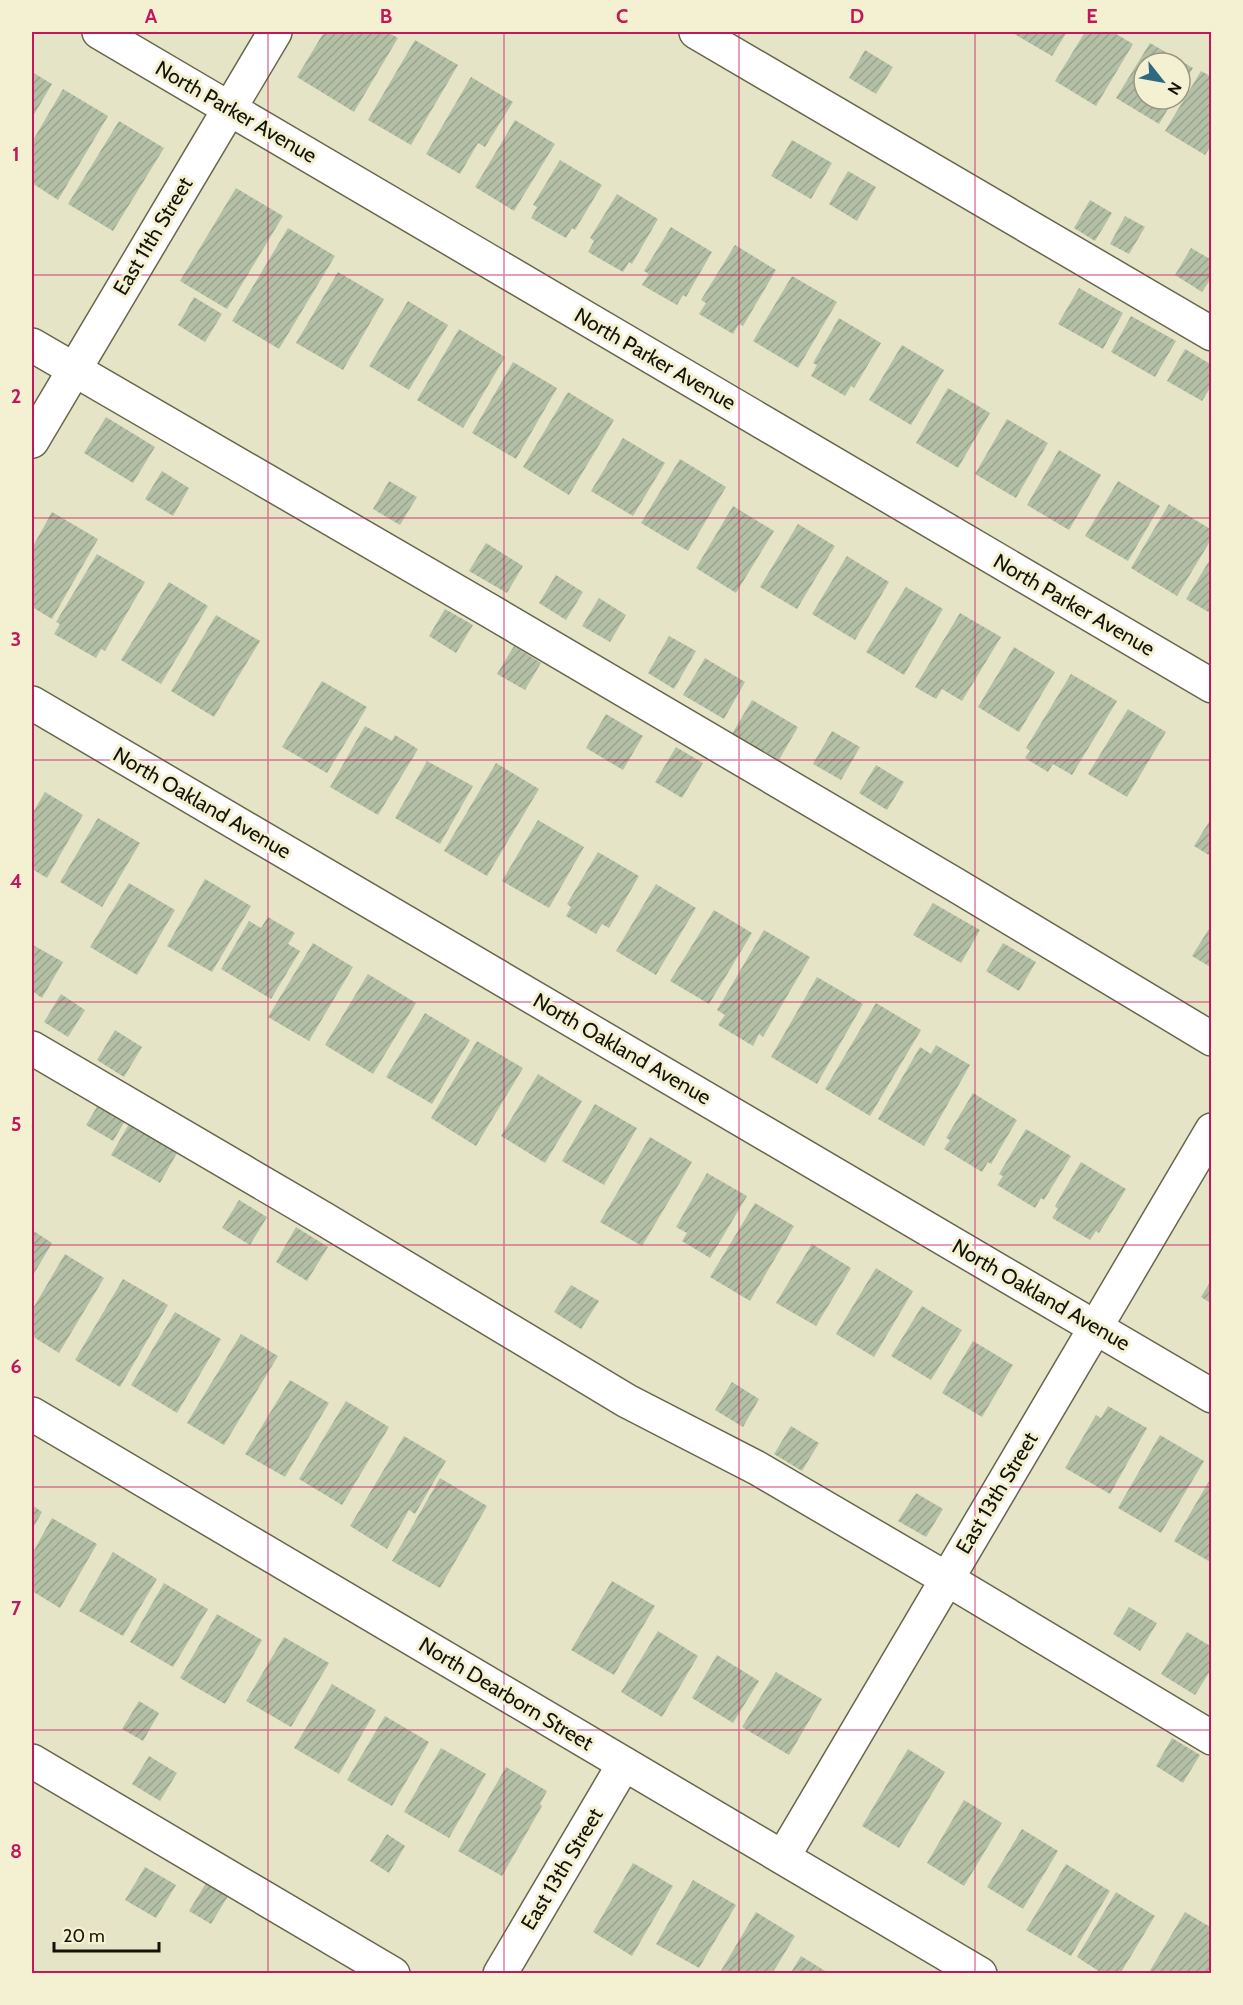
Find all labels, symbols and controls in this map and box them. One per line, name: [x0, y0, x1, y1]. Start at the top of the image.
text: A: [145, 4, 158, 28]
text: B: [380, 4, 392, 28]
text: C: [616, 4, 628, 28]
text: D: [850, 4, 864, 28]
text: E: [1086, 4, 1098, 28]
north arrow: [1132, 51, 1192, 111]
street label: North Parker Avenue: [151, 55, 321, 168]
text: N: [1163, 79, 1185, 98]
text: 1: [12, 142, 20, 166]
street label: East 11th Street: [108, 172, 198, 299]
street label: North Parker Avenue: [570, 302, 740, 415]
text: 2: [11, 384, 21, 408]
street label: North Parker Avenue: [989, 548, 1159, 661]
text: 3: [11, 627, 21, 651]
street label: North Oakland Avenue: [109, 741, 296, 864]
text: 4: [10, 869, 22, 893]
street label: North Oakland Avenue: [529, 987, 716, 1110]
text: 5: [11, 1112, 21, 1136]
street label: North Oakland Avenue: [948, 1233, 1135, 1356]
text: 6: [10, 1354, 22, 1378]
street label: East 13th Street: [950, 1427, 1043, 1558]
text: 7: [11, 1596, 22, 1620]
street label: North Dearborn Street: [415, 1632, 598, 1755]
street label: East 13th Street: [515, 1803, 608, 1934]
text: 8: [10, 1839, 22, 1863]
scale bar: [54, 1915, 159, 1953]
text: 20 m: [63, 1925, 105, 1947]

